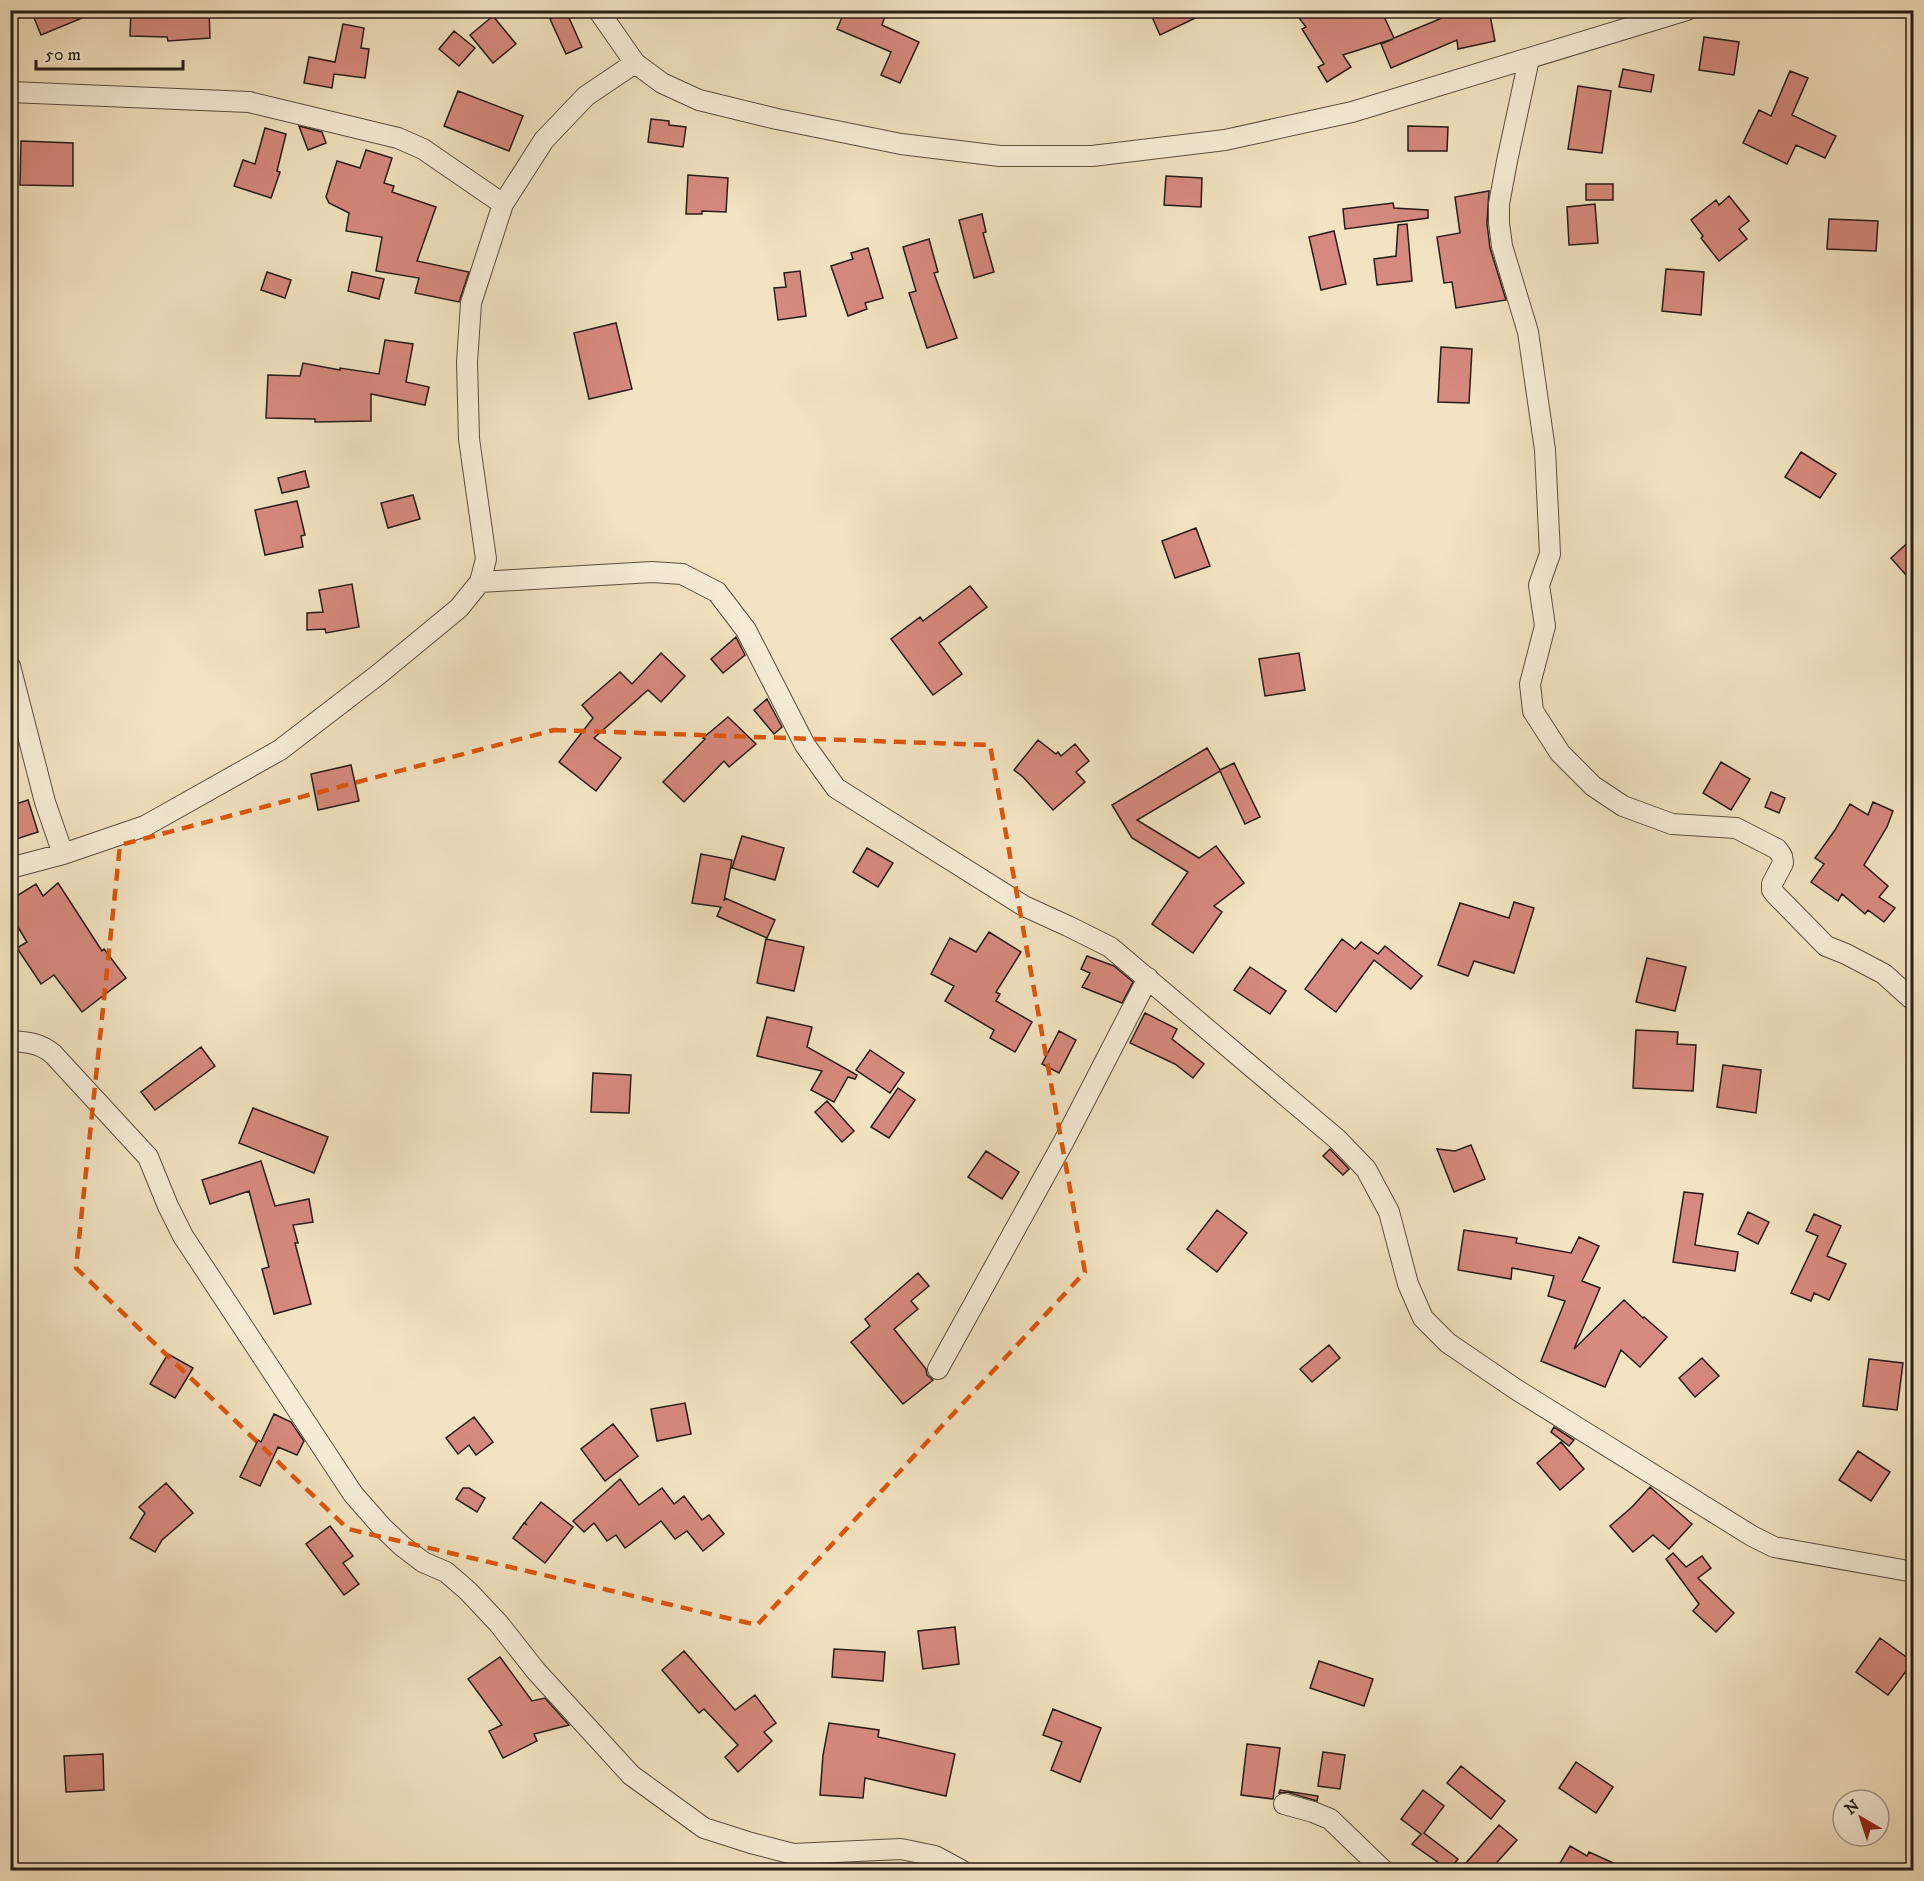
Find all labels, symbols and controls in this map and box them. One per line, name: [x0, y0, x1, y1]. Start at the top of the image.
scale bar: [36, 33, 183, 71]
text: 50 m: [45, 44, 81, 66]
north arrow: [1831, 1788, 1891, 1848]
text: N: [1841, 1795, 1864, 1819]

